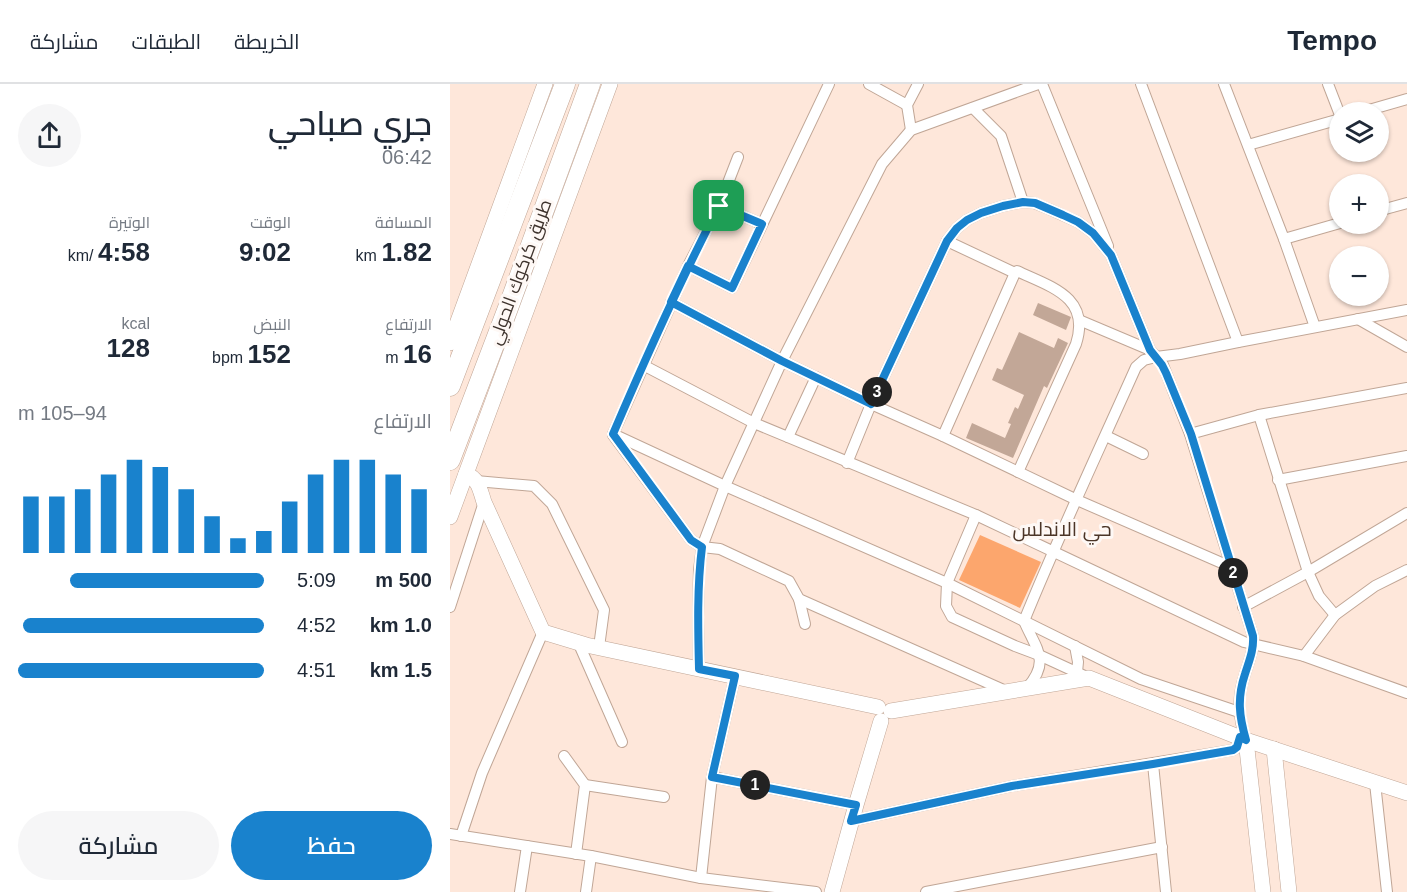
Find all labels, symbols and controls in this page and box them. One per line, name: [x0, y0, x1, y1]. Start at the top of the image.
text: Tempo: [1287, 25, 1377, 56]
text: مشاركة: [30, 30, 99, 53]
text: الطبقات: [132, 30, 201, 53]
text: الخريطة: [234, 30, 300, 53]
map controls: [1329, 102, 1389, 306]
button: layers: [1329, 102, 1389, 162]
button: share: [18, 104, 81, 167]
text: جري صباحي: [268, 105, 432, 142]
text: 06:42: [382, 146, 432, 168]
button: +: [1329, 174, 1389, 234]
pin: [693, 180, 744, 231]
icon: arrive: [702, 189, 735, 222]
street label: طريق كركوك الحولي: [484, 197, 559, 349]
text: الوتيرة: [109, 214, 150, 231]
text: الوقت: [250, 214, 291, 231]
text: المسافة: [375, 214, 432, 231]
text: 4:58: [98, 237, 150, 267]
text: 9:02: [239, 237, 291, 267]
text: 1.82: [381, 237, 432, 267]
button: −: [1329, 246, 1389, 306]
text: /km: [68, 247, 98, 264]
text: km: [356, 247, 381, 264]
text: kcal: [122, 315, 150, 332]
text: النبض: [253, 316, 291, 333]
text: الارتفاع: [385, 316, 432, 333]
text: 128: [107, 333, 150, 363]
text: 152: [248, 339, 291, 369]
text: 16: [403, 339, 432, 369]
text: bpm: [212, 349, 248, 366]
text: m: [385, 349, 403, 366]
pin: 3: [862, 377, 892, 407]
text: 3: [873, 383, 881, 400]
text: 94–105 m: [18, 402, 107, 424]
text: الارتفاع: [373, 410, 432, 432]
district label: حي الاندلس: [1012, 518, 1112, 545]
pin: 2: [1218, 558, 1248, 588]
text: 2: [1229, 564, 1237, 581]
text: 5:09: [297, 569, 336, 591]
text: 500 m: [375, 569, 432, 591]
text: 4:52: [297, 614, 336, 636]
text: 1.0 km: [370, 614, 432, 636]
text: 4:51: [297, 659, 336, 681]
text: 1.5 km: [370, 659, 432, 681]
pin: 1: [740, 770, 770, 800]
text: 1: [751, 776, 759, 793]
button: مشاركة: [18, 811, 219, 880]
button: حفظ: [231, 811, 432, 880]

